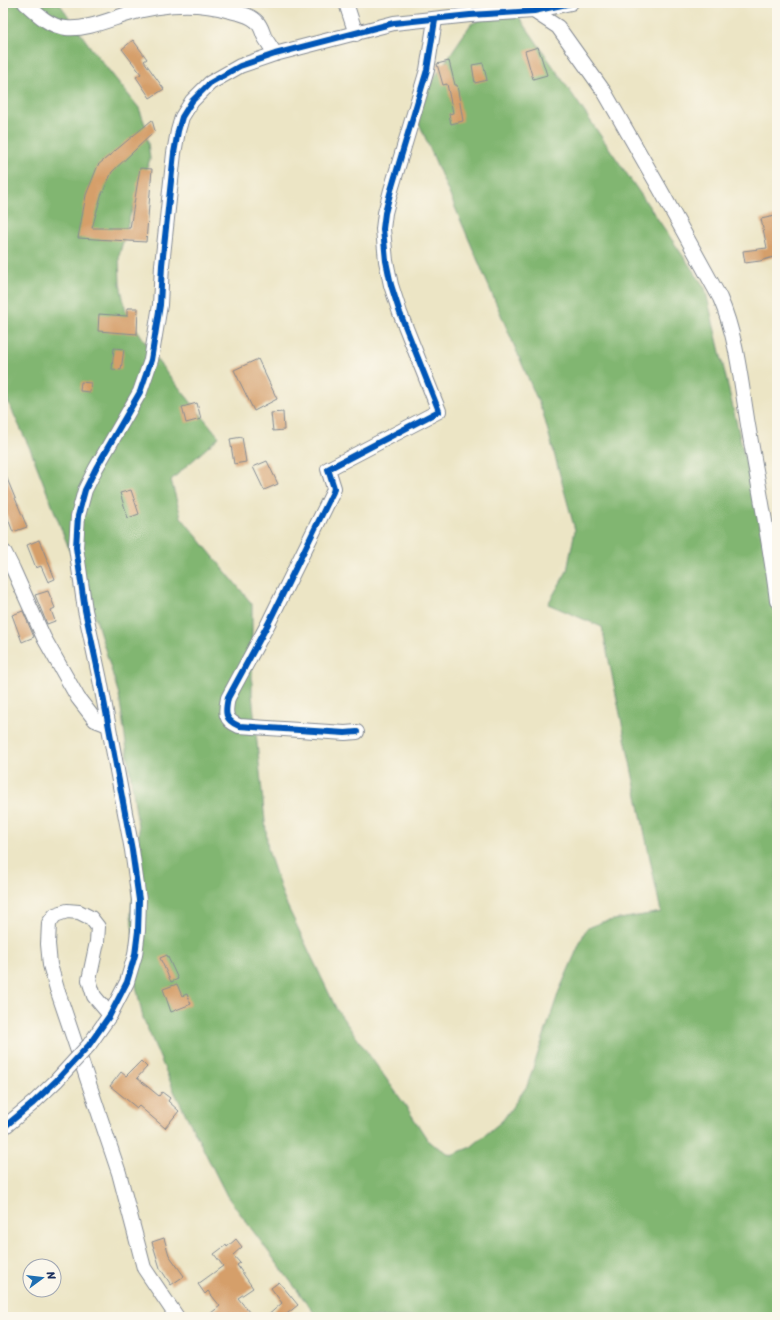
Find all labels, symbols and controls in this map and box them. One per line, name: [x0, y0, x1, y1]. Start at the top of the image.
north arrow: [22, 1258, 62, 1298]
text: N: [41, 1268, 61, 1282]

